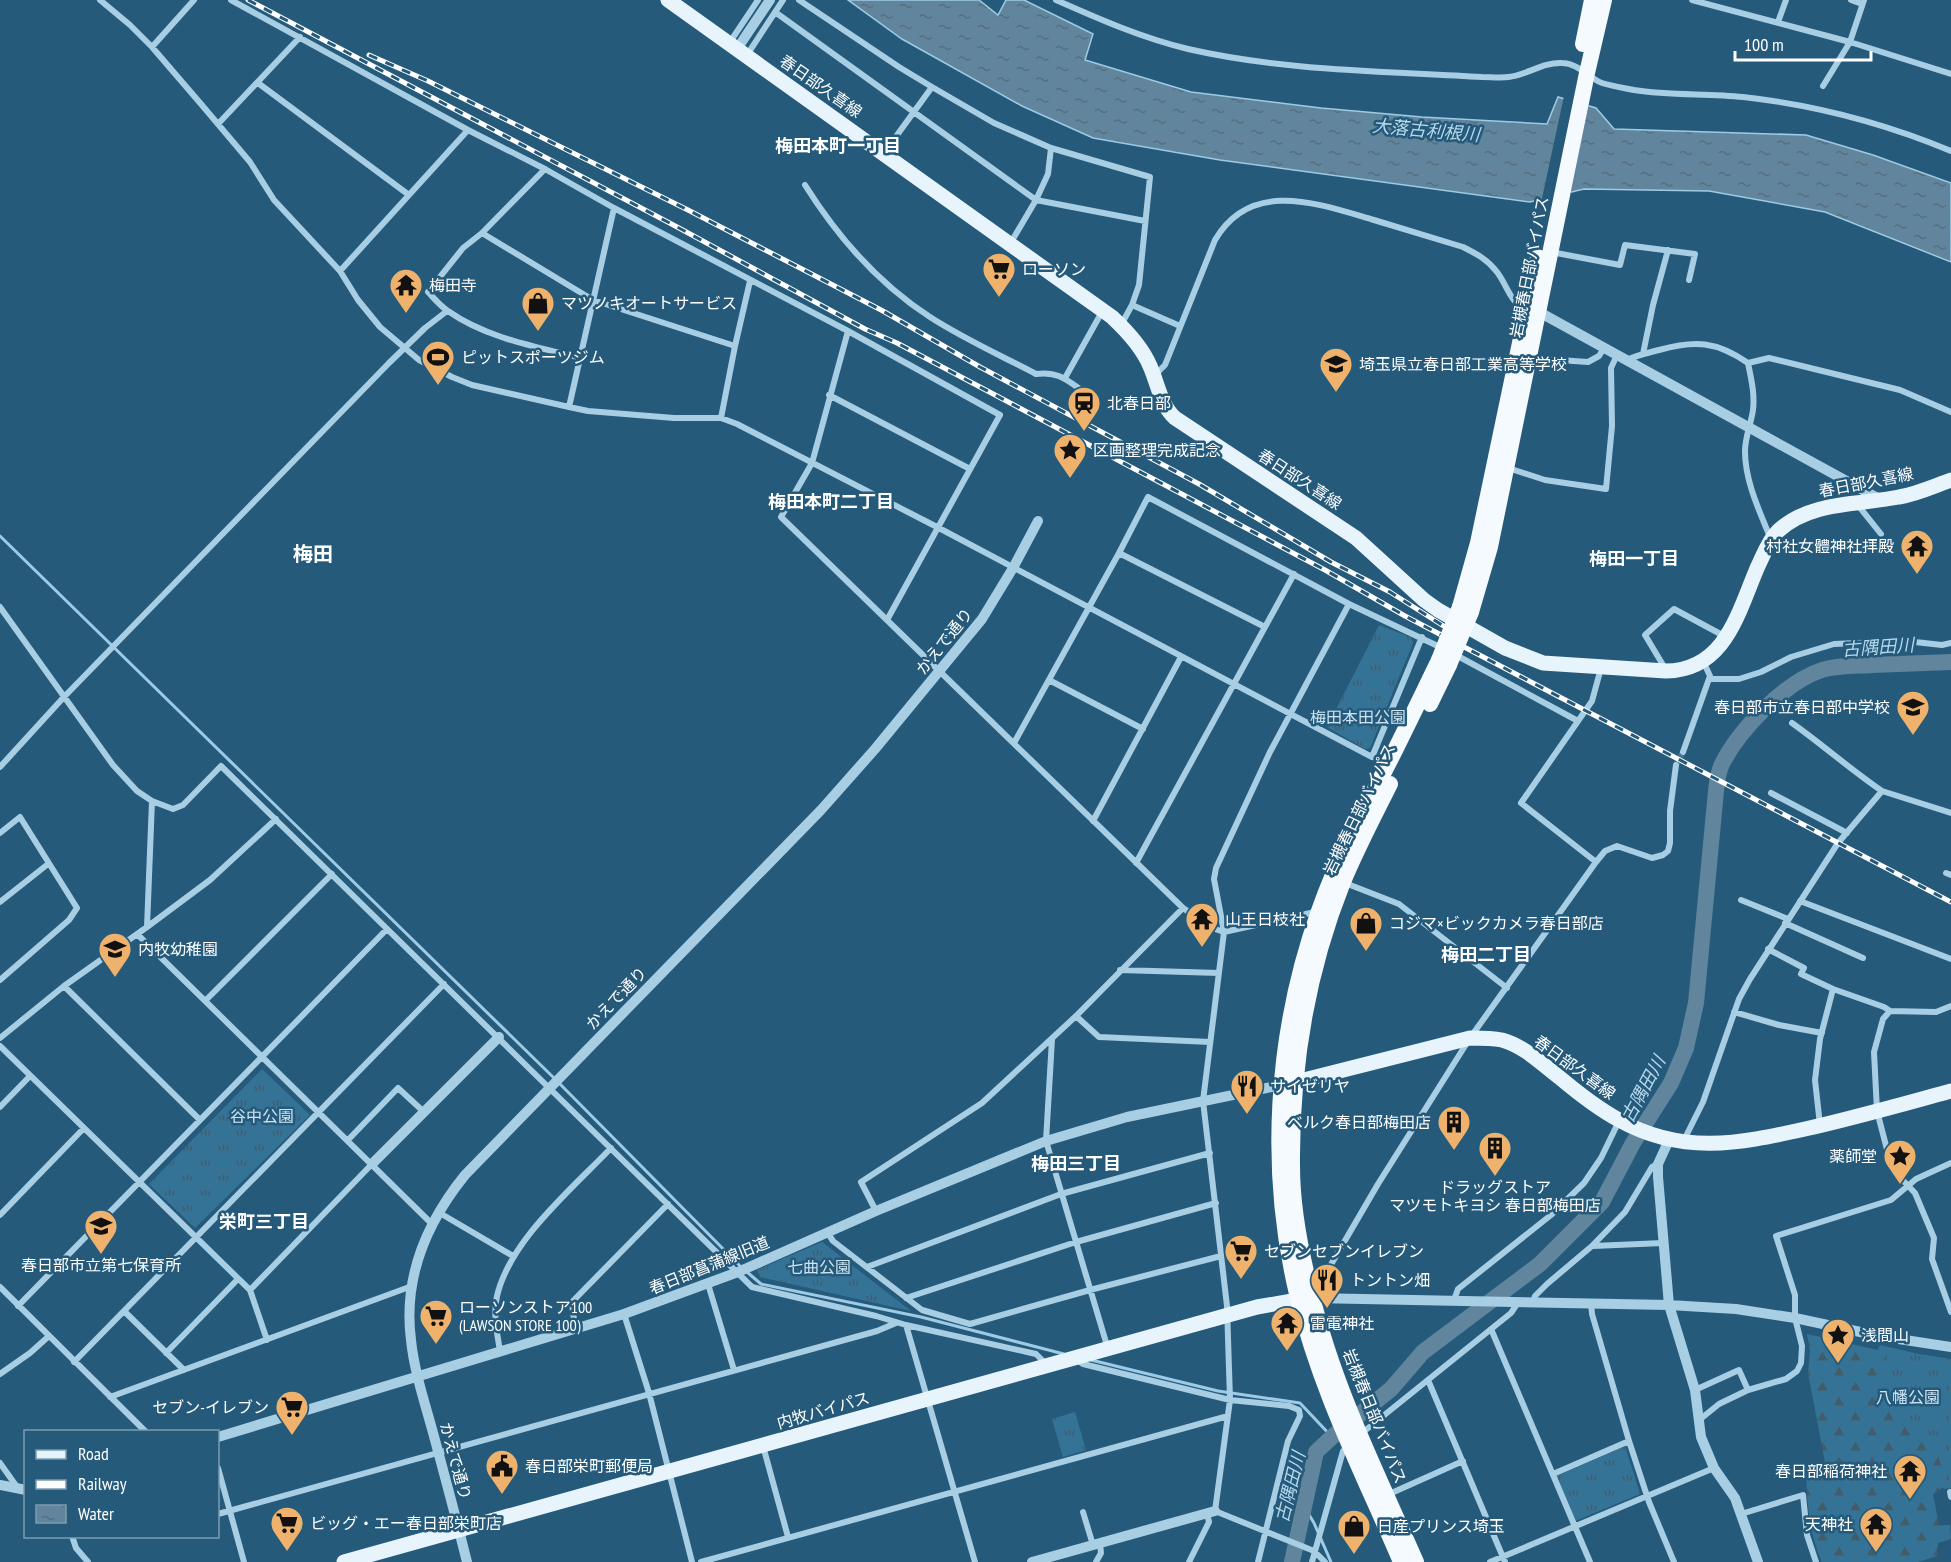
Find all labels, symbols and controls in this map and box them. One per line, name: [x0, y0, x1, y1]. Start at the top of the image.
scale bar: [1735, 24, 1872, 62]
text: 100 m: [1744, 33, 1784, 56]
street label: 春日部久喜線: [776, 50, 866, 122]
water label: 大落古利根川: [1371, 114, 1483, 146]
district label: 梅田本町一丁目: [775, 134, 901, 157]
street label: 岩槻春日部バイパス: [1505, 195, 1553, 339]
supermarket icon: ローソン: [981, 251, 1017, 298]
place label: ローソン: [1022, 259, 1086, 279]
temple icon: 梅田寺: [388, 267, 424, 314]
place label: 梅田寺: [429, 275, 477, 295]
shop icon: マツノキオートサービス: [520, 285, 556, 332]
place label: マツノキオートサービス: [561, 293, 737, 313]
sports icon: ピットスポーツジム: [420, 339, 456, 386]
school or university icon: 埼玉県立春日部工業高等学校: [1318, 346, 1354, 393]
place label: ピットスポーツジム: [461, 347, 605, 367]
place label: 埼玉県立春日部工業高等学校: [1359, 354, 1567, 374]
station icon: 北春日部: [1066, 385, 1102, 432]
place label: 北春日部: [1107, 393, 1171, 413]
place icon: 区画整理完成記念: [1052, 432, 1088, 479]
place label: 区画整理完成記念: [1093, 440, 1221, 460]
street label: 春日部久喜線: [1254, 444, 1346, 514]
street label: 春日部久喜線: [1817, 463, 1915, 501]
district label: 梅田本町二丁目: [768, 490, 894, 513]
temple icon: 村社女體神社拝殿: [1899, 528, 1935, 575]
place label: 村社女體神社拝殿: [1766, 536, 1894, 556]
district label: 梅田: [293, 541, 333, 567]
district label: 梅田一丁目: [1589, 547, 1679, 570]
street label: かえで通り: [911, 604, 977, 678]
water label: 古隅田川: [1841, 633, 1917, 661]
school or university icon: 春日部市立春日部中学校: [1895, 689, 1931, 736]
place label: 春日部市立春日部中学校: [1714, 697, 1890, 717]
park label: 梅田本田公園: [1310, 707, 1406, 727]
street label: 岩槻春日部バイパス: [1319, 740, 1399, 878]
temple icon: 山王日枝社: [1184, 901, 1220, 948]
shop icon: コジマ×ビックカメラ春日部店: [1348, 905, 1384, 952]
place label: 山王日枝社: [1225, 909, 1305, 929]
place label: コジマ×ビックカメラ春日部店: [1389, 913, 1604, 933]
school or university icon: 内牧幼稚園: [97, 931, 133, 978]
place label: 内牧幼稚園: [138, 939, 218, 959]
district label: 梅田二丁目: [1441, 943, 1531, 966]
street label: かえで通り: [581, 962, 651, 1034]
street label: 春日部久喜線: [1530, 1031, 1620, 1103]
water label: 古隅田川: [1616, 1050, 1671, 1126]
restaurant icon: サイゼリヤ: [1229, 1068, 1265, 1115]
place label: サイゼリヤ: [1270, 1076, 1350, 1096]
building icon: ベルク春日部梅田店: [1436, 1104, 1472, 1151]
park label: 谷中公園: [230, 1106, 294, 1126]
place label: ベルク春日部梅田店: [1287, 1112, 1431, 1132]
building icon: ドラッグストア マツモトキヨシ 春日部梅田店: [1477, 1130, 1513, 1177]
place icon: 薬師堂: [1882, 1138, 1918, 1185]
place label: 薬師堂: [1829, 1146, 1877, 1166]
district label: 梅田三丁目: [1031, 1152, 1121, 1175]
place label: ドラッグストア マツモトキヨシ 春日部梅田店: [1389, 1177, 1601, 1215]
school or university icon: 春日部市立第七保育所: [83, 1208, 119, 1255]
district label: 栄町三丁目: [219, 1210, 309, 1233]
street label: 春日部菖蒲線旧道: [646, 1232, 772, 1298]
supermarket icon: セブンセブンイレブン: [1223, 1233, 1259, 1280]
place label: セブンセブンイレブン: [1264, 1241, 1424, 1261]
place label: 春日部市立第七保育所: [21, 1255, 181, 1275]
park label: 七曲公園: [787, 1257, 851, 1277]
restaurant icon: トントン畑: [1309, 1262, 1345, 1309]
place label: トントン畑: [1350, 1270, 1430, 1290]
place label: ローソンストア100 (LAWSON STORE 100): [459, 1297, 592, 1335]
supermarket icon: ローソンストア100 (LAWSON STORE 100): [418, 1298, 454, 1345]
temple icon: 雷電神社: [1269, 1305, 1305, 1352]
place label: 雷電神社: [1310, 1313, 1374, 1333]
place icon: 浅間山: [1820, 1317, 1856, 1364]
place label: 浅間山: [1861, 1325, 1909, 1345]
street label: 岩槻春日部バイパス: [1339, 1346, 1411, 1486]
street label: 内牧バイパス: [774, 1387, 872, 1433]
park label: 八幡公園: [1876, 1387, 1940, 1407]
supermarket icon: セブン-イレブン: [274, 1389, 310, 1436]
place label: セブン-イレブン: [152, 1397, 269, 1417]
street label: かえで通り: [436, 1420, 476, 1502]
legend: [24, 1430, 219, 1538]
text: Road: [78, 1442, 109, 1465]
water label: 古隅田川: [1270, 1447, 1310, 1525]
public building icon: 春日部栄町郵便局: [484, 1448, 520, 1495]
temple icon: 春日部稲荷神社: [1892, 1453, 1928, 1500]
place label: 春日部栄町郵便局: [525, 1456, 653, 1476]
place label: 春日部稲荷神社: [1775, 1461, 1887, 1481]
text: Railway: [78, 1472, 127, 1495]
text: Water: [78, 1502, 114, 1525]
supermarket icon: ビッグ・エー春日部栄町店: [269, 1505, 305, 1552]
temple icon: 天神社: [1858, 1506, 1894, 1553]
shop icon: 日産プリンス埼玉: [1336, 1508, 1372, 1555]
place label: ビッグ・エー春日部栄町店: [310, 1513, 502, 1533]
place label: 天神社: [1805, 1514, 1853, 1534]
place label: 日産プリンス埼玉: [1377, 1516, 1505, 1536]

